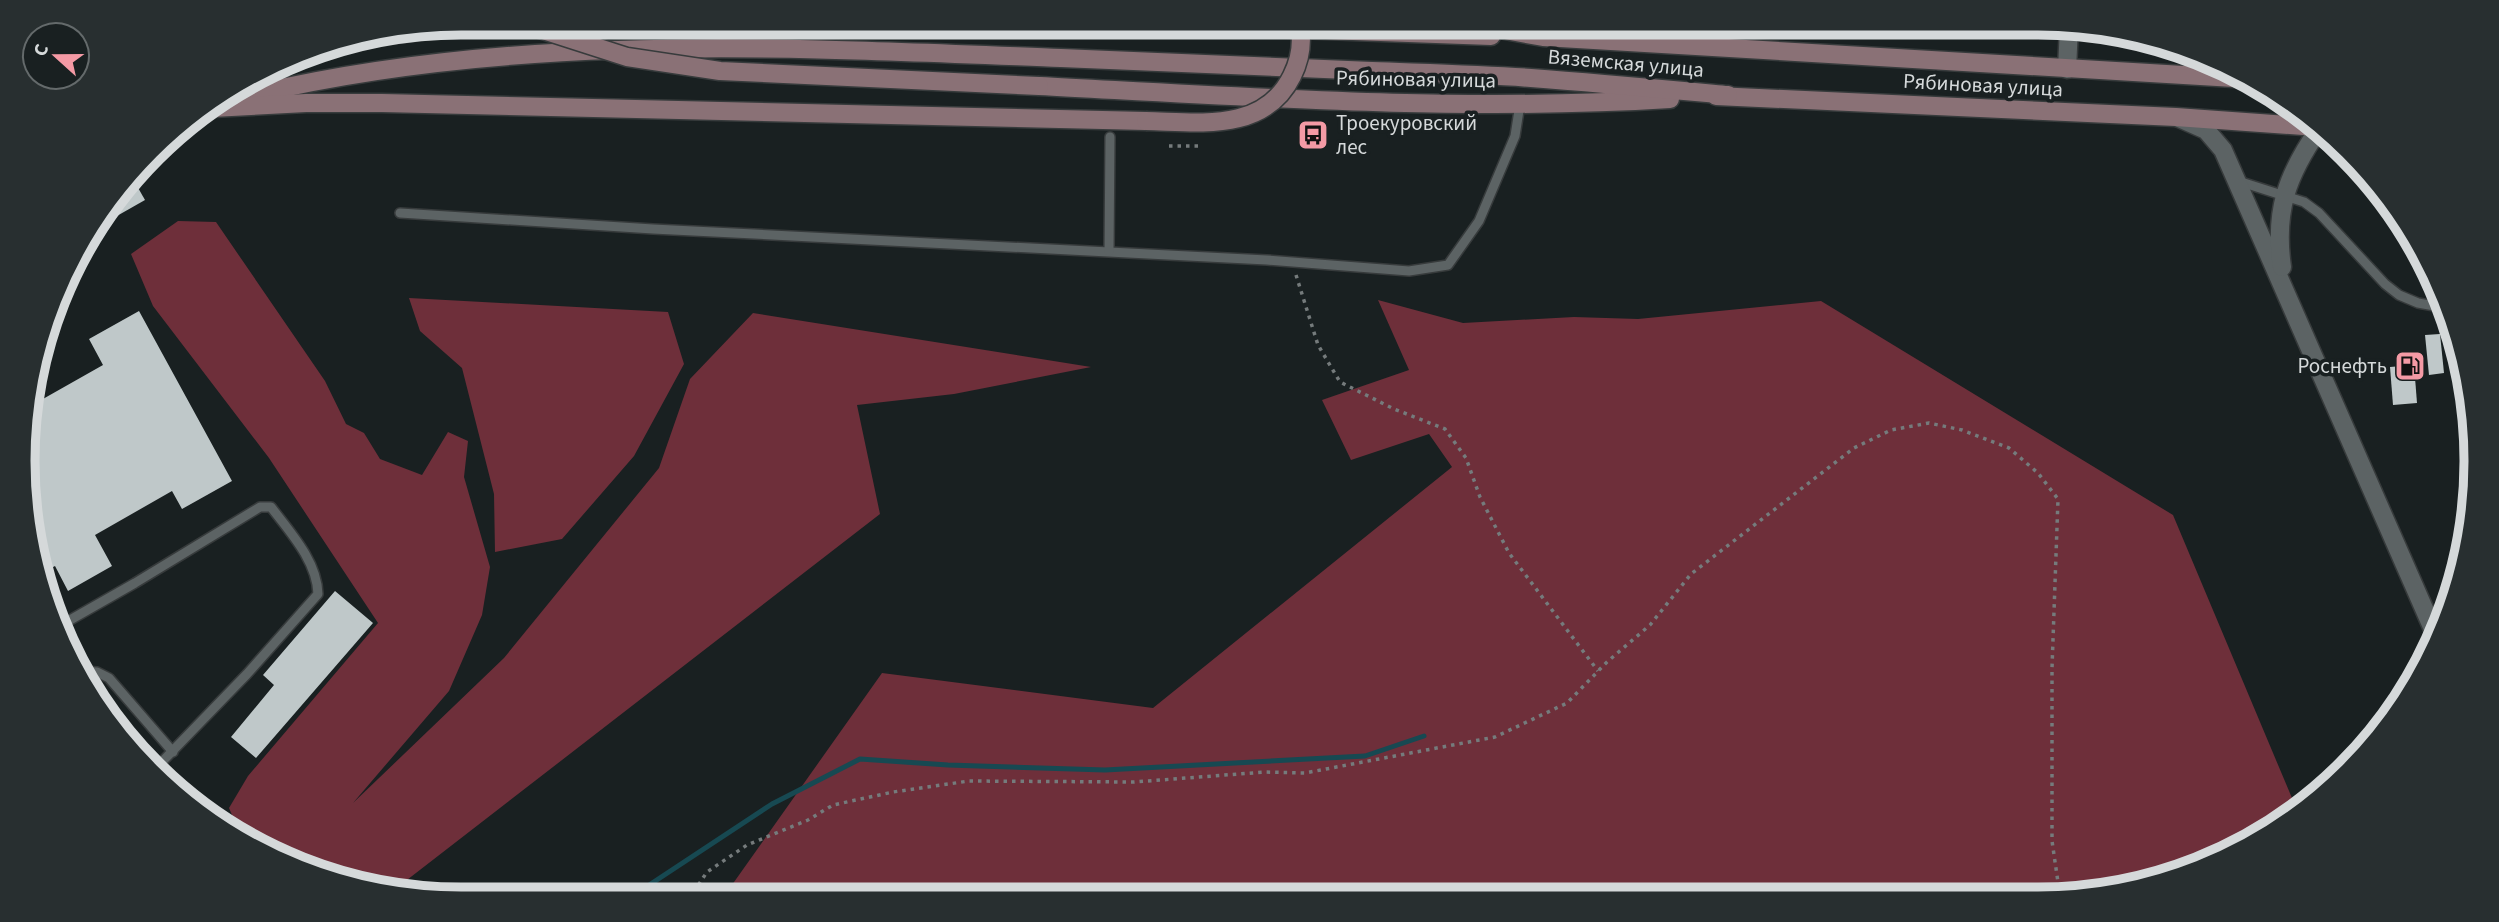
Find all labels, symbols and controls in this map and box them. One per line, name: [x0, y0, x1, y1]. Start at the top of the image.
north arrow: [21, 21, 91, 91]
text: С: [27, 40, 56, 60]
street label: Вяземская улица: [1547, 41, 1705, 85]
street label: Рябиновая улица: [1336, 63, 1496, 95]
street label: Рябиновая улица: [1902, 66, 2064, 104]
place label: Троекуровский лес: [1336, 108, 1477, 162]
bus stop icon: Троекуровский лес: [1296, 118, 1330, 152]
fuel station icon: Роснефть: [2393, 349, 2427, 383]
place label: Роснефть: [2297, 351, 2387, 381]

